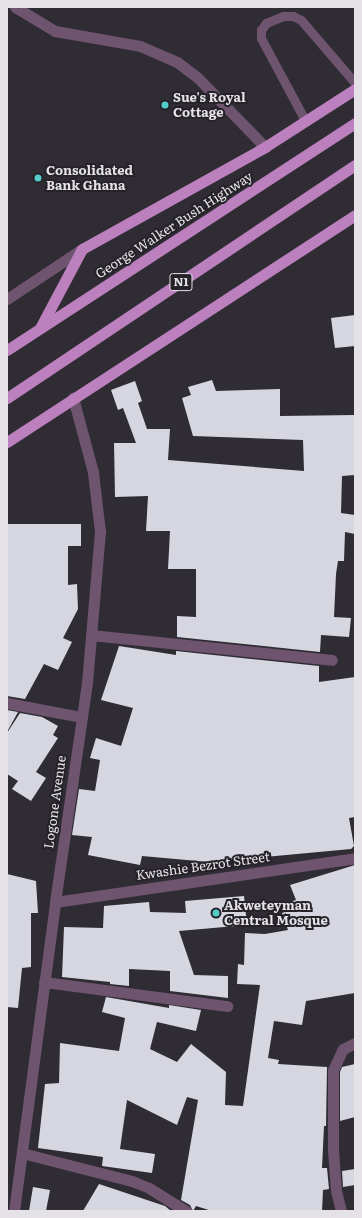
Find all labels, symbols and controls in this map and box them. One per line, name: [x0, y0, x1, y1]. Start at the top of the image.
place label: Sue's Royal Cottage: [173, 90, 246, 121]
marker: Sue's Royal Cottage: [160, 100, 170, 110]
place label: Consolidated Bank Ghana: [46, 163, 133, 194]
street label: George Walker Bush Highway: [93, 168, 255, 282]
marker: Consolidated Bank Ghana: [33, 173, 43, 183]
road number: N1: [169, 272, 193, 292]
street label: Logone Avenue: [41, 754, 69, 850]
street label: Kwashie Bezrot Street: [135, 849, 271, 883]
place label: Akweteyman Central Mosque: [224, 898, 328, 929]
marker: Akweteyman Central Mosque: [211, 908, 221, 918]

